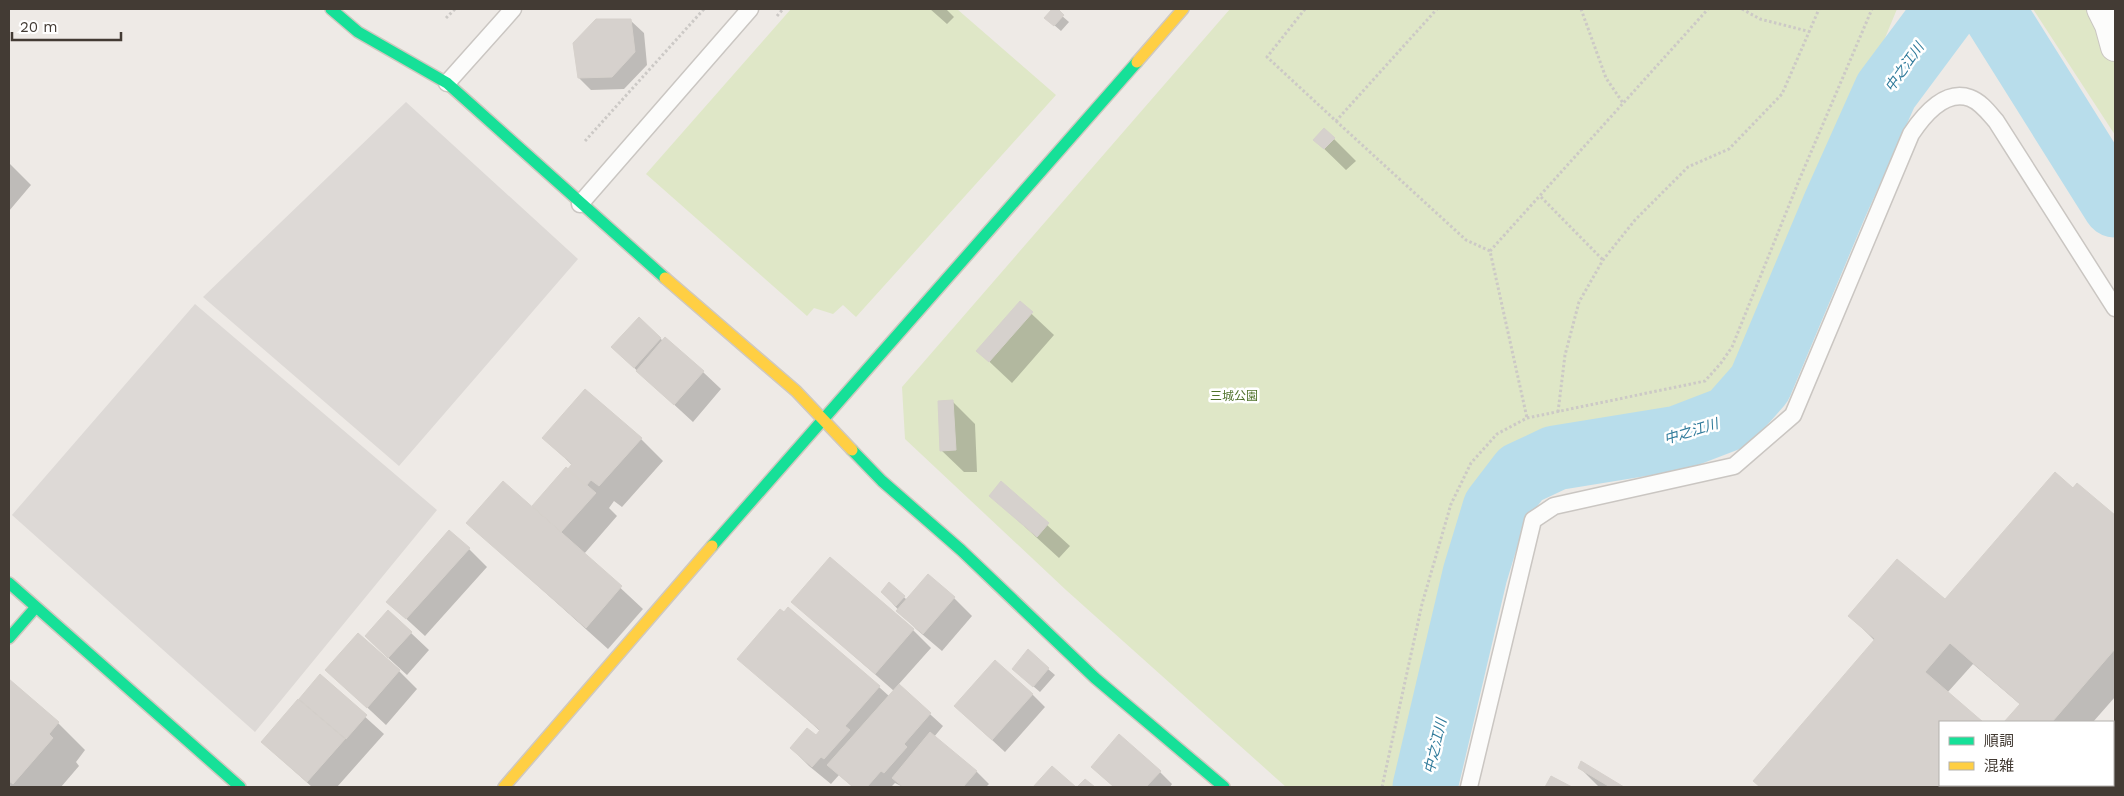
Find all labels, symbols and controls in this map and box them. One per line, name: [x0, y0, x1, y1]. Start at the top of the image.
scale bar: [12, 10, 121, 42]
text: 20 m: [20, 18, 58, 36]
water label: 中之江川: [1881, 38, 1928, 95]
park label: 三城公園: [1210, 389, 1258, 403]
water label: 中之江川: [1662, 415, 1722, 447]
water label: 中之江川: [1421, 715, 1450, 775]
legend: [1939, 721, 2114, 786]
text: 順調: [1984, 732, 2014, 750]
text: 混雑: [1984, 757, 2014, 775]

